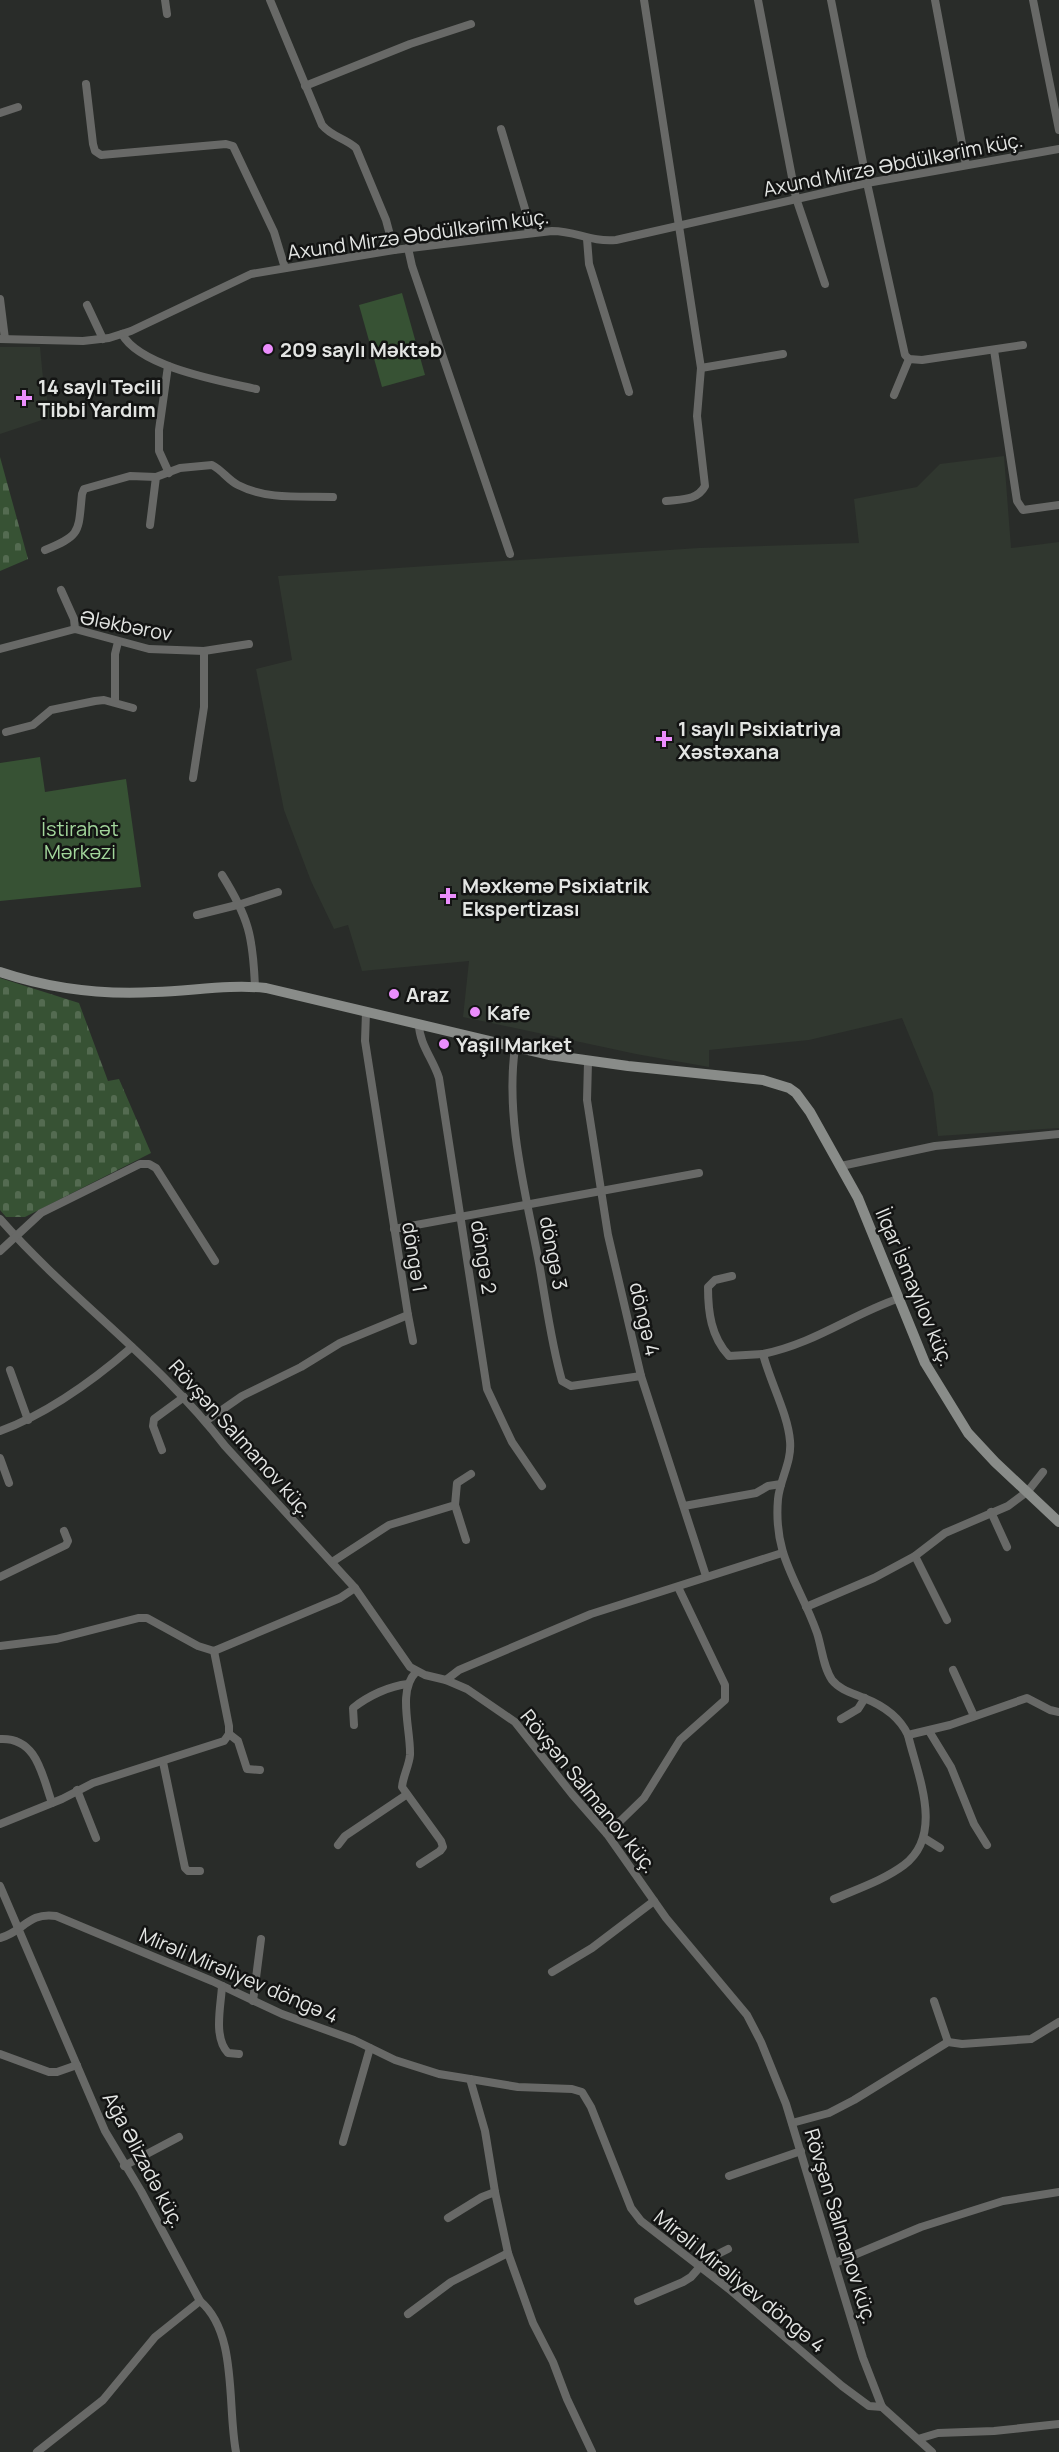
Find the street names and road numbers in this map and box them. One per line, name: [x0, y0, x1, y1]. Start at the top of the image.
street label: Axund Mirzə Əbdülkərim küç.: [761, 126, 1025, 202]
street label: Axund Mirzə Əbdülkərim küç.: [285, 202, 551, 266]
street label: Ələkbərov: [78, 603, 174, 647]
street label: İlqar İsmayılov küç.: [870, 1204, 960, 1370]
street label: döngə 3: [534, 1214, 574, 1292]
street label: döngə 2: [465, 1218, 503, 1296]
street label: döngə 1: [396, 1220, 434, 1294]
street label: döngə 4: [623, 1279, 667, 1359]
street label: Rövşən Salmanov küç.: [163, 1354, 319, 1522]
street label: Rövşən Salmanov küç.: [515, 1704, 663, 1878]
street label: Mirəli Mirəliyev döngə 4: [135, 1921, 343, 2029]
street label: Ağa Əlizadə küç.: [97, 2087, 191, 2233]
street label: Rövşən Salmanov küç.: [798, 2125, 884, 2327]
street label: Mirəli Mirəliyev döngə 4: [649, 2203, 831, 2359]

